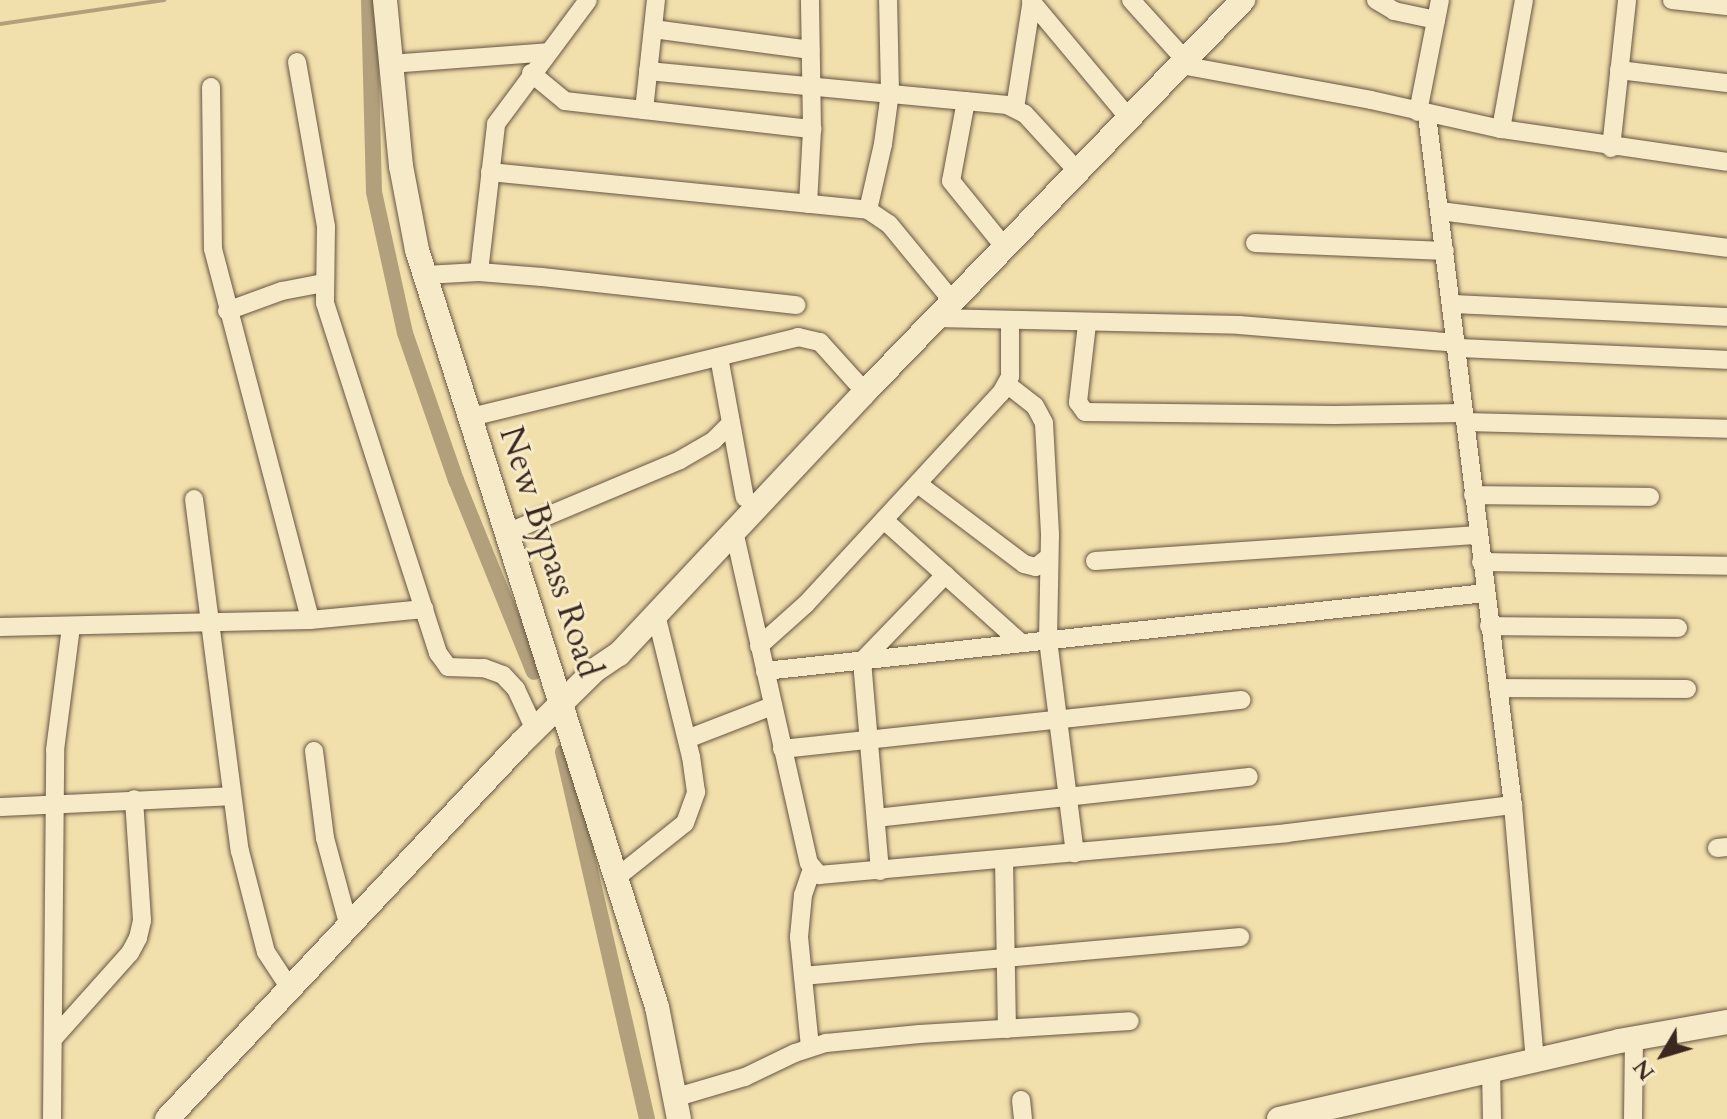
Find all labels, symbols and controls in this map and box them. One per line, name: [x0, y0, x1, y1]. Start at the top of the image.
street label: New Bypass Road: [490, 421, 610, 683]
north arrow: [1623, 1015, 1703, 1095]
text: N: [1626, 1053, 1662, 1087]

